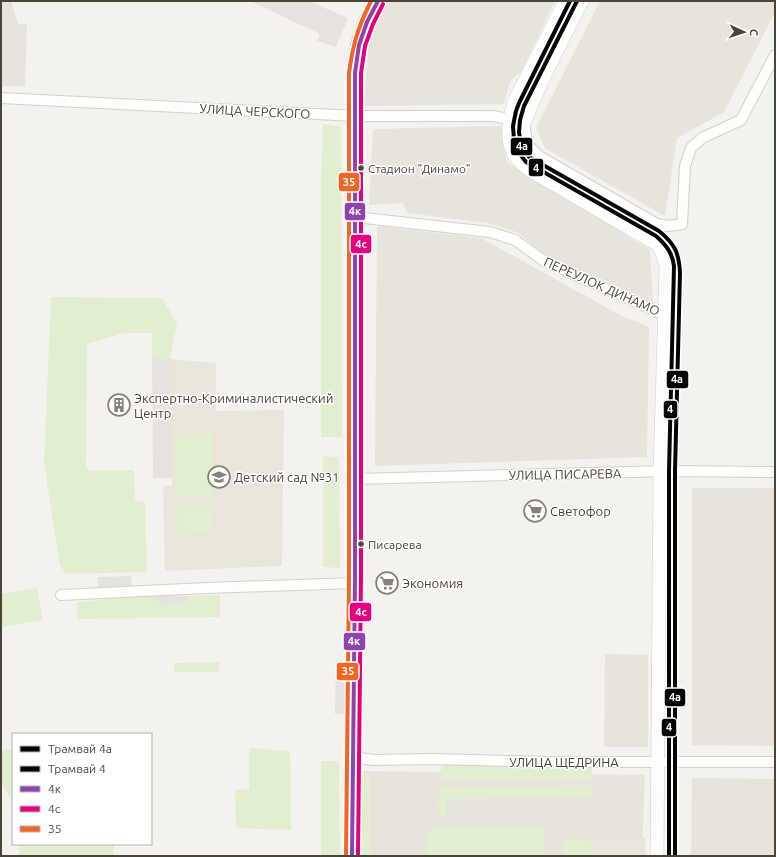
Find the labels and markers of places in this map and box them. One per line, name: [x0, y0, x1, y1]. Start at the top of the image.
place label: Стадион "Динамо": [368, 162, 471, 175]
marker: Стадион "Динамо": [356, 163, 366, 173]
place label: Экспертно-Криминалистический Центр: [134, 391, 333, 420]
building icon: Экспертно-Криминалистический Центр: [106, 392, 132, 418]
school or university icon: Детский сад №31: [206, 464, 232, 490]
place label: Детский сад №31: [234, 470, 339, 484]
supermarket icon: Светофор: [522, 498, 548, 524]
place label: Светофор: [550, 504, 611, 518]
place label: Писарева: [368, 538, 422, 551]
marker: Писарева: [356, 539, 366, 549]
supermarket icon: Экономия: [374, 570, 400, 596]
place label: Экономия: [402, 576, 463, 590]

